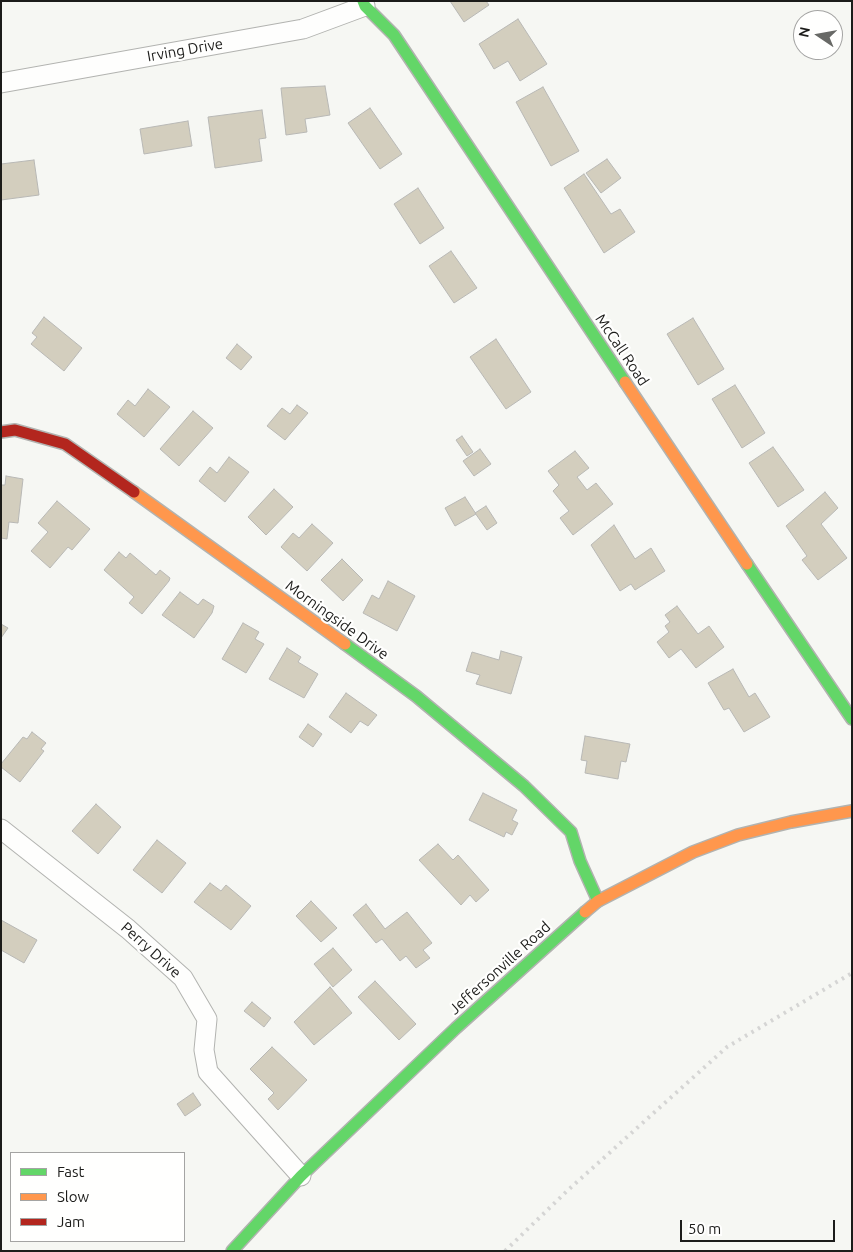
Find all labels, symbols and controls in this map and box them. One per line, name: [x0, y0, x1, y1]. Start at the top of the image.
north arrow: [793, 10, 843, 60]
text: N: [795, 25, 813, 39]
street label: Irving Drive: [146, 34, 224, 66]
street label: McCall Road: [591, 311, 653, 389]
street label: Morningside Drive: [282, 577, 392, 663]
street label: Perry Drive: [117, 918, 185, 982]
street label: Jeffersonville Road: [446, 918, 554, 1018]
legend: [10, 1152, 185, 1242]
text: Fast: [57, 1163, 84, 1180]
text: Slow: [57, 1188, 89, 1205]
scale bar: [683, 1210, 838, 1242]
text: Jam: [57, 1213, 85, 1230]
text: 50 m: [688, 1220, 721, 1237]

